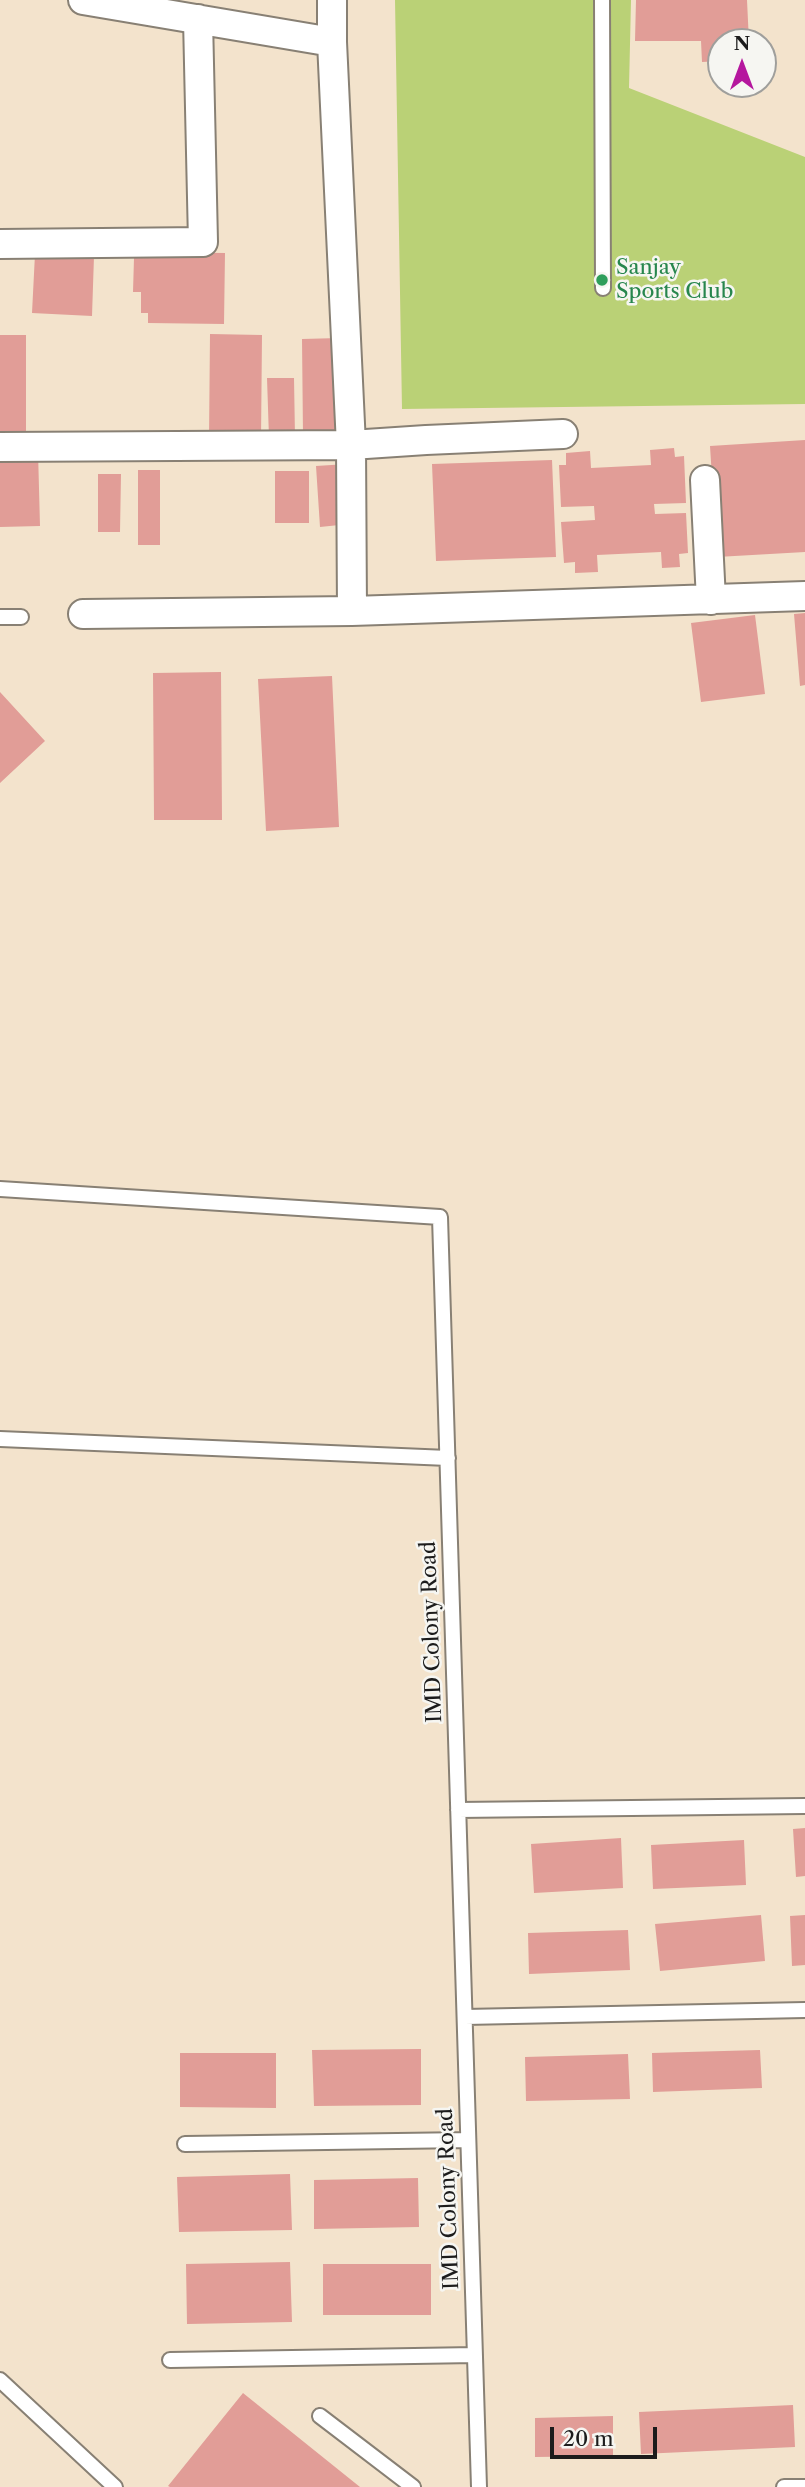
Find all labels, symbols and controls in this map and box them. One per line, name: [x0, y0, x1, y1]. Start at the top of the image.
north arrow: [707, 28, 777, 98]
text: N: [734, 32, 750, 55]
place label: Sanjay Sports Club: [616, 255, 733, 305]
marker: Sanjay Sports Club: [594, 272, 610, 288]
street label: IMD Colony Road: [416, 1541, 448, 1723]
street label: IMD Colony Road: [433, 2108, 465, 2290]
scale bar: [553, 2414, 660, 2458]
text: 20 m: [563, 2426, 614, 2451]

